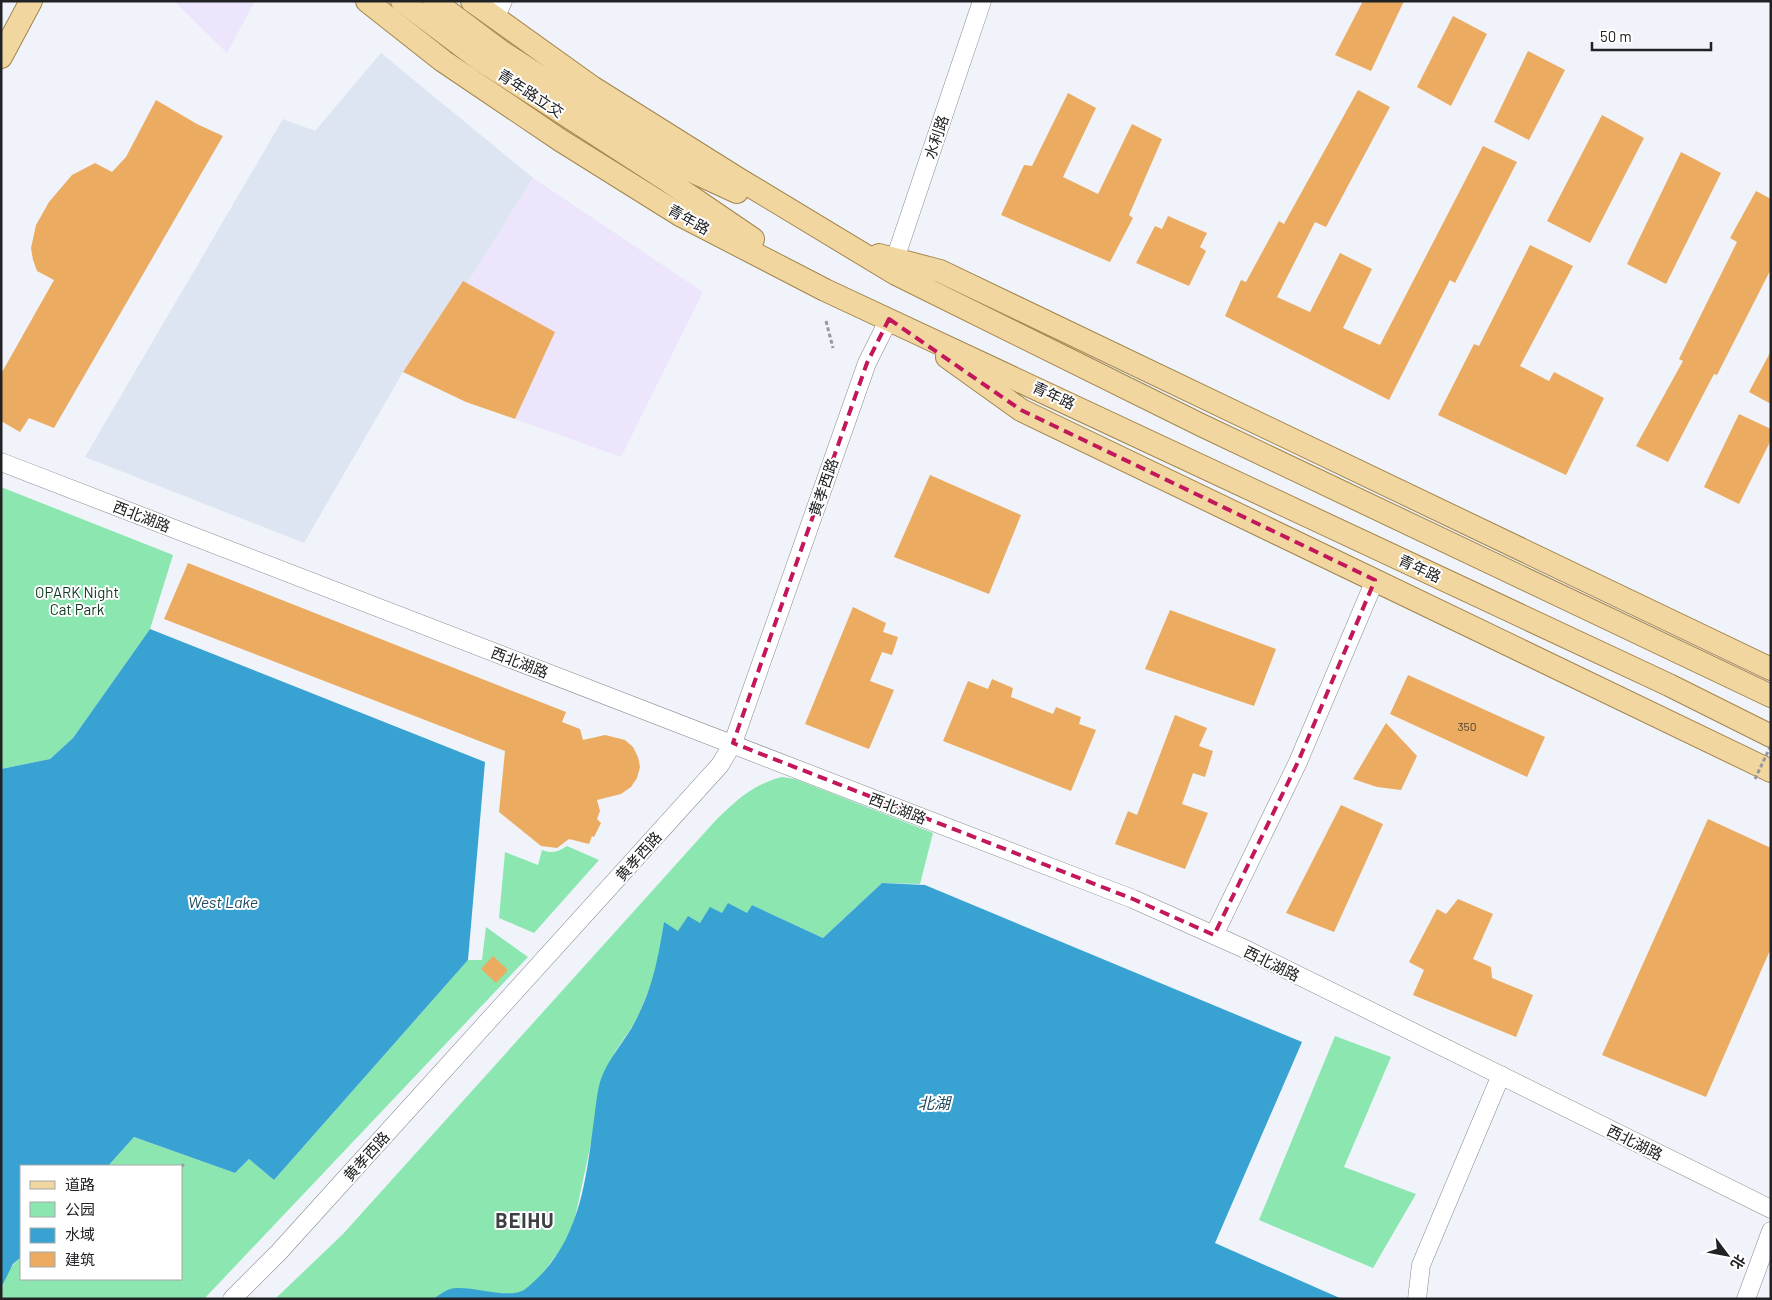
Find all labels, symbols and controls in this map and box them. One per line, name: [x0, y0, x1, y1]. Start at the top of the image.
scale bar: [1592, 20, 1711, 52]
text: 50 m: [1600, 27, 1632, 45]
street label: 青年路立交: [495, 65, 567, 121]
street label: 水利路: [920, 113, 952, 161]
street label: 青年路: [665, 200, 713, 238]
street label: 青年路: [1030, 377, 1078, 413]
street label: 黄孝西路: [805, 456, 841, 518]
street label: 西北湖路: [111, 497, 173, 535]
street label: 青年路: [1396, 550, 1444, 586]
park label: OPARK Night Cat Park: [35, 583, 119, 618]
street label: 西北湖路: [489, 643, 551, 681]
house number: 350: [1457, 719, 1477, 733]
street label: 西北湖路: [867, 789, 929, 827]
street label: 黄孝西路: [611, 828, 665, 884]
water label: West Lake: [188, 892, 258, 911]
street label: 西北湖路: [1241, 942, 1303, 984]
water label: 北湖: [918, 1093, 953, 1112]
street label: 西北湖路: [1604, 1121, 1666, 1163]
street label: 黄孝西路: [339, 1128, 393, 1184]
legend: [20, 1165, 182, 1280]
text: 道路: [65, 1175, 95, 1193]
text: 公园: [65, 1200, 95, 1218]
district label: BEIHU: [495, 1208, 555, 1232]
text: 水域: [65, 1225, 95, 1243]
north arrow: [1702, 1230, 1752, 1280]
text: 建筑: [65, 1250, 95, 1268]
text: 北: [1728, 1252, 1749, 1273]

